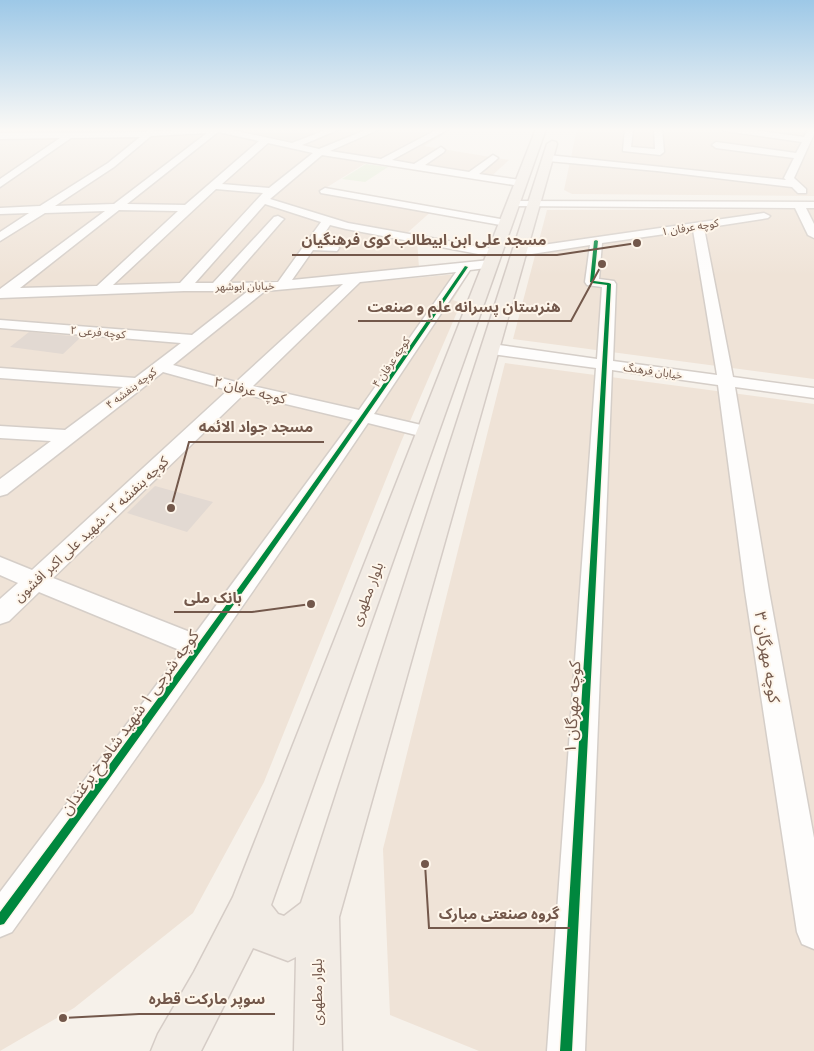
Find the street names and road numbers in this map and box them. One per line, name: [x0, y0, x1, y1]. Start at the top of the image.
street label: کوچه عرفان ۱: [660, 216, 720, 239]
street label: خیابان ابوشهر: [214, 279, 275, 294]
street label: کوچه فرعی ۲: [70, 324, 127, 342]
street label: کوچه عرفان ۴: [370, 334, 414, 391]
street label: خیابان فرهنگ: [622, 361, 684, 382]
street label: کوچه بنفشه ۴: [104, 365, 160, 412]
street label: کوچه عرفان ۲: [212, 373, 288, 409]
street label: کوچه بنفشه ۲ - شهید علی اکبر افشون: [10, 453, 173, 606]
street label: بلوار مطهری: [348, 560, 387, 628]
street label: کوچه مهرگان ۳: [750, 610, 784, 705]
street label: کوچه شرجی ۱ شهید شاهرخ برغندان: [56, 626, 205, 820]
street label: کوچه مهرگان ۱: [561, 660, 585, 754]
street label: بلوار مطهری: [309, 958, 326, 1025]

